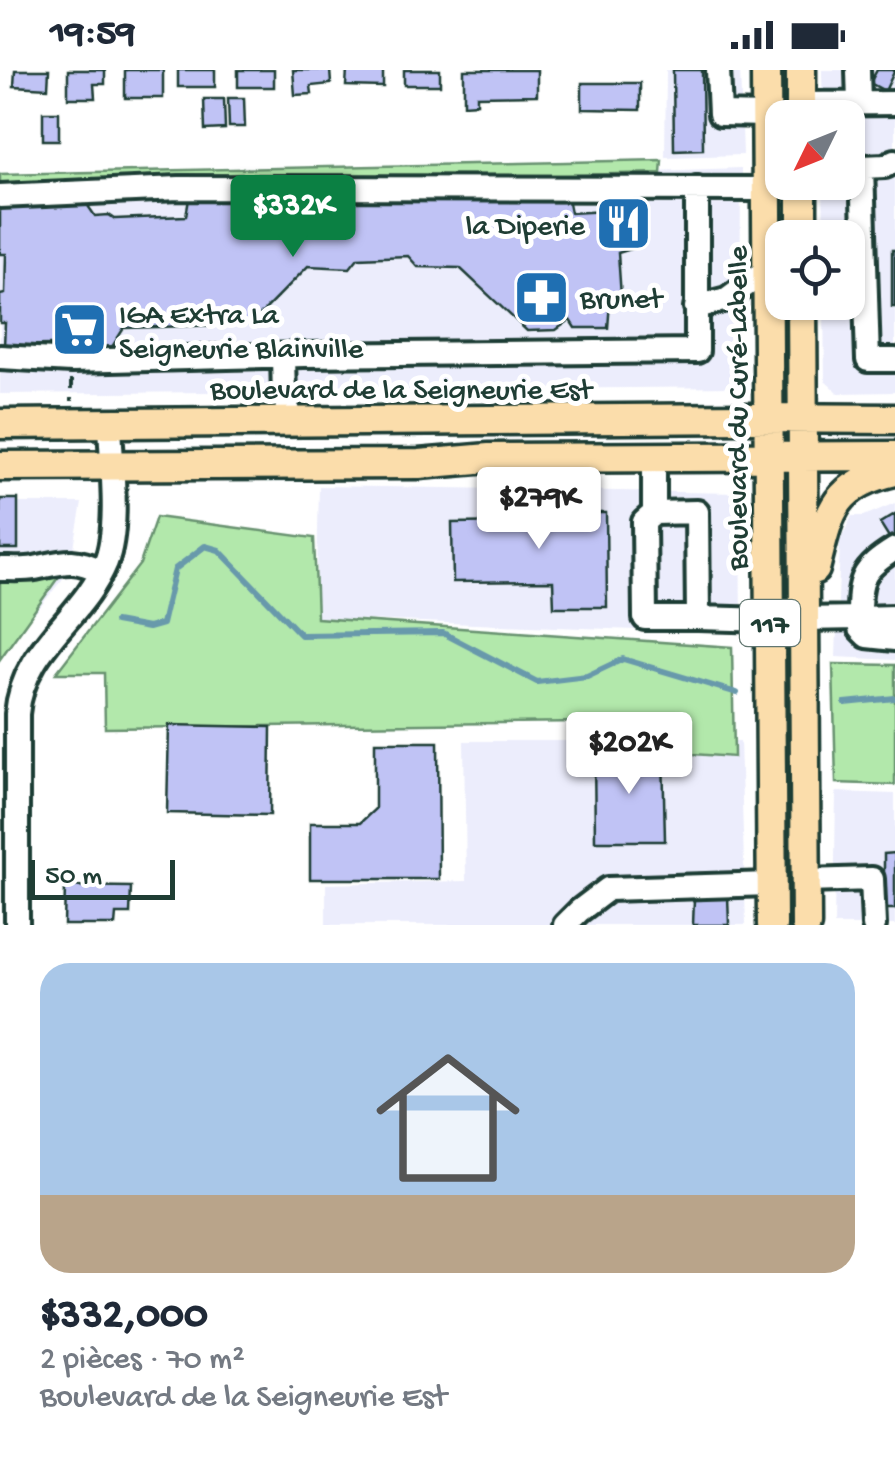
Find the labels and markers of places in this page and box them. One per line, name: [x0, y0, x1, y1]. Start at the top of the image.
pin: $332K: [223, 175, 363, 260]
restaurant icon: la Diperie: [594, 194, 654, 254]
place label: la Diperie: [466, 211, 586, 246]
pharmacy icon: Brunet: [511, 267, 571, 327]
place label: Brunet: [579, 284, 665, 319]
supermarket icon: IGA Extra La Seigneurie Blainville: [50, 300, 110, 360]
place label: IGA Extra La Seigneurie Blainville: [119, 300, 364, 369]
pin: $279K: [469, 467, 609, 552]
pin: $202K: [559, 712, 699, 797]

